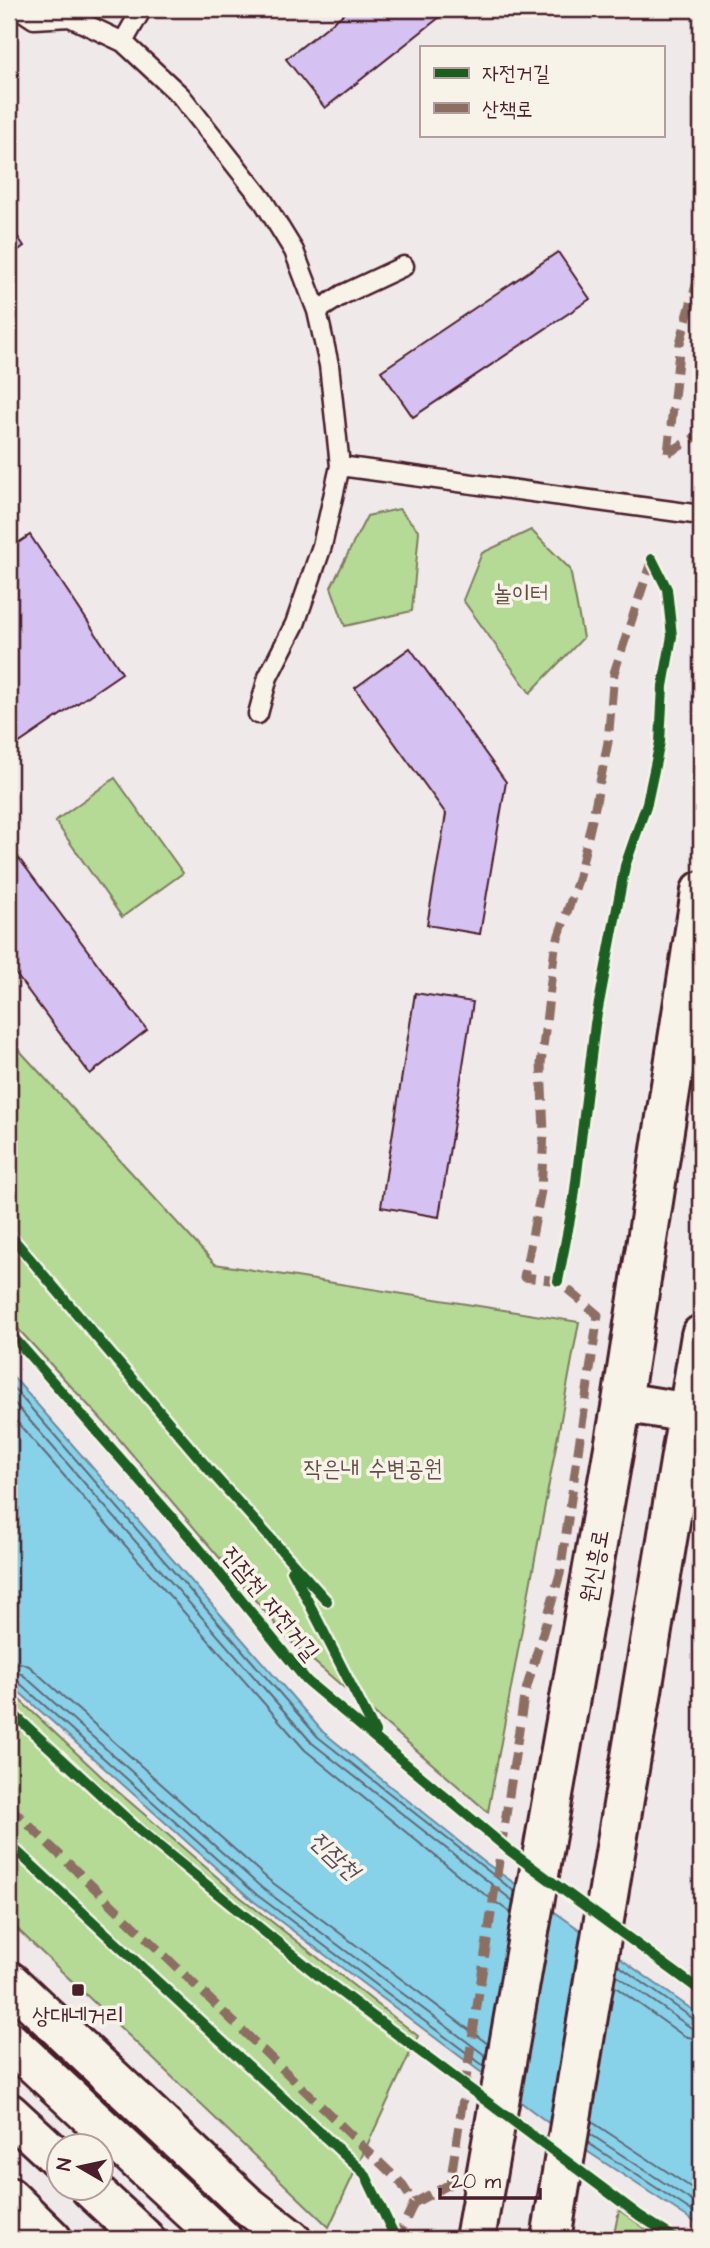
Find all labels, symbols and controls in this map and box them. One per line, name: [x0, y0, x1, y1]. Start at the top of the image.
legend: [420, 46, 664, 136]
text: 자전거길: [482, 59, 550, 88]
text: 산책로: [482, 95, 533, 124]
park label: 놀이터: [493, 578, 549, 610]
park label: 작은내 수변공원: [304, 1453, 442, 1485]
street label: 원신흥로: [573, 1527, 617, 1605]
street label: 진잠천 자전거길: [214, 1540, 326, 1668]
water label: 진잠천: [302, 1824, 369, 1890]
marker: 상대네거리: [70, 1982, 86, 1998]
place label: 상대네거리: [32, 2000, 124, 2032]
north arrow: [46, 2132, 116, 2202]
text: N: [50, 2156, 79, 2173]
scale bar: [440, 2157, 540, 2201]
text: 20 m: [451, 2167, 502, 2196]

